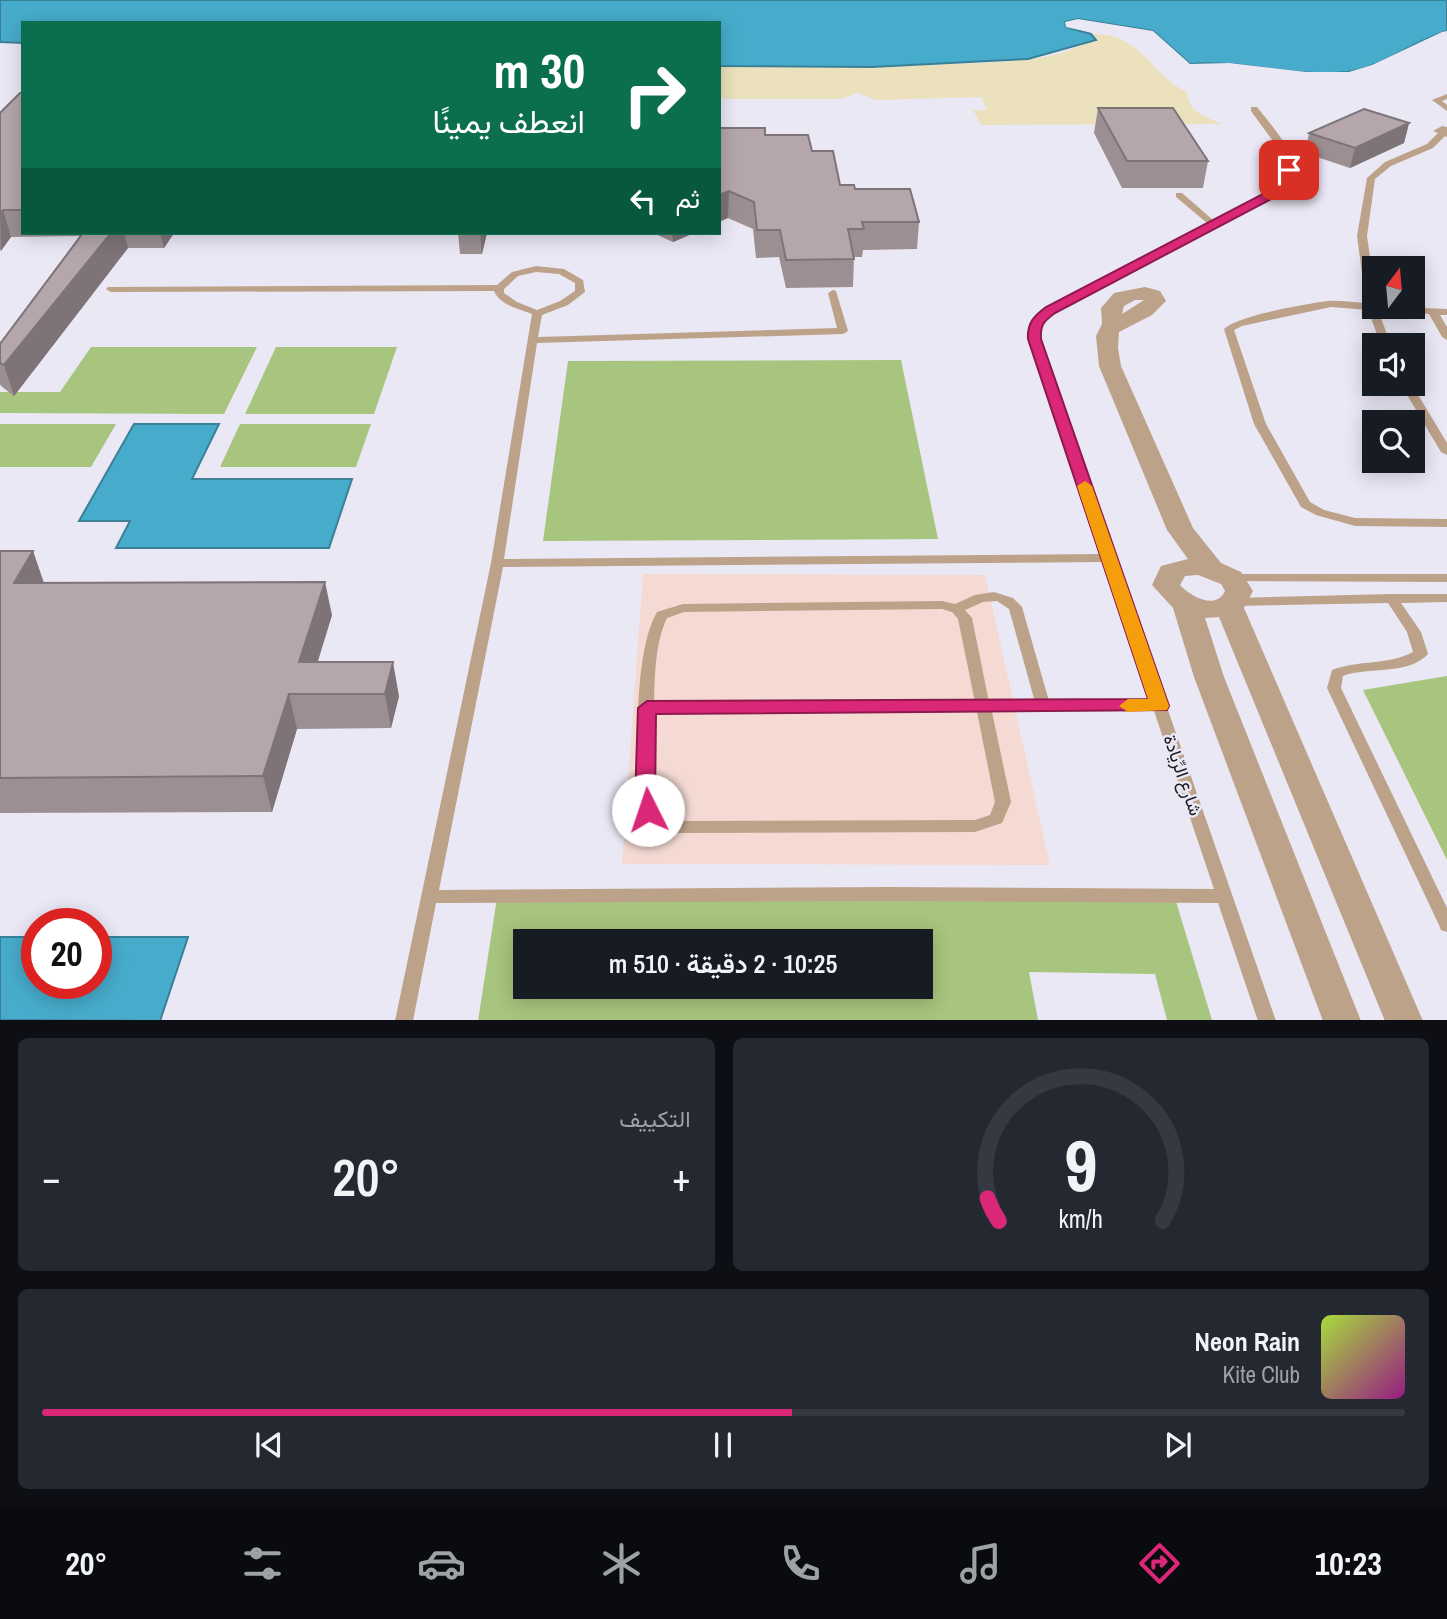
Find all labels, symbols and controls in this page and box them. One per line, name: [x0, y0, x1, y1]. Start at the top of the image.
text: 30 m: [493, 37, 585, 103]
icon: right: [609, 49, 700, 140]
text: انعطف يمينًا: [432, 100, 585, 143]
pin: [1259, 140, 1319, 200]
icon: arrive: [1270, 151, 1308, 189]
text: ثم: [676, 181, 700, 216]
icon: left: [624, 182, 662, 220]
north arrow: [1362, 256, 1424, 318]
map controls: [1362, 256, 1425, 473]
button: sound: [1362, 333, 1425, 396]
button: search: [1362, 410, 1425, 473]
street label: شارع الرِّيادة: [1158, 731, 1208, 819]
position arrow: [611, 773, 685, 847]
speed limit sign: 20: [21, 908, 112, 999]
text: 10:25 · 2 دقيقة · 510 m: [609, 946, 837, 981]
text: التكييف: [619, 1103, 691, 1134]
text: 9: [1064, 1116, 1097, 1214]
text: 20°: [332, 1142, 400, 1212]
text: −: [42, 1152, 60, 1203]
text: +: [672, 1152, 690, 1203]
text: km/h: [1059, 1201, 1103, 1235]
text: Neon Rain: [1195, 1324, 1300, 1359]
text: Kite Club: [1222, 1359, 1300, 1390]
icon: previous: [250, 1426, 288, 1464]
icon: pause: [704, 1426, 742, 1464]
icon: next: [1159, 1426, 1197, 1464]
icon: filters: [238, 1539, 287, 1588]
icon: car: [417, 1539, 466, 1588]
icon: climate: [597, 1539, 646, 1588]
icon: phone: [776, 1539, 825, 1588]
icon: music: [956, 1539, 1005, 1588]
icon: directions: [1135, 1539, 1184, 1588]
text: 20°: [65, 1542, 107, 1585]
text: 10:23: [1315, 1542, 1382, 1585]

